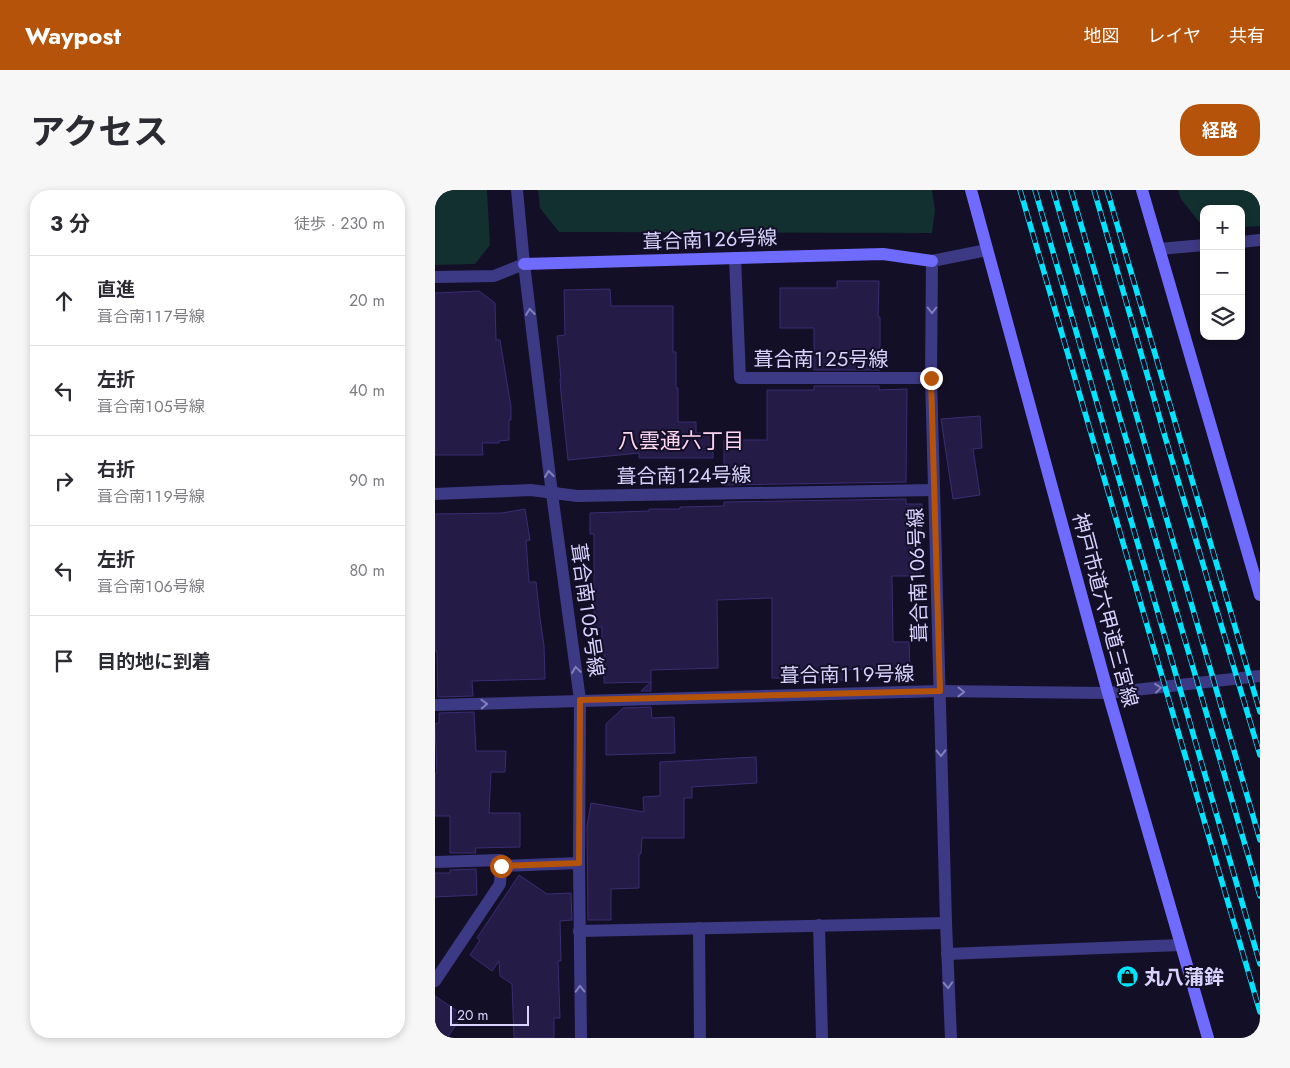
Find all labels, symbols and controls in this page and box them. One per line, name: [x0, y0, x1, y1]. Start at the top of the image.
text: Waypost: [25, 18, 121, 53]
text: 地図: [1084, 23, 1120, 49]
text: レイヤ: [1148, 23, 1201, 49]
text: 共有: [1229, 23, 1265, 49]
button: 経路: [1180, 104, 1260, 156]
text: アクセス: [30, 107, 168, 157]
map controls: [1200, 205, 1245, 340]
button: +: [1200, 205, 1245, 250]
text: 3 分: [50, 209, 90, 239]
text: 徒歩 · 230 m: [294, 212, 385, 235]
street label: 葺合南１２６号線: [642, 223, 778, 257]
button: −: [1200, 250, 1245, 295]
text: 直進: [97, 276, 135, 303]
icon: ahead: [50, 287, 78, 315]
text: 20 m: [349, 289, 385, 312]
button: layers: [1200, 295, 1245, 340]
text: 葺合南１１７号線: [97, 305, 205, 328]
one-way arrow: [927, 306, 937, 314]
one-way arrow: [525, 308, 536, 316]
street label: 葺合南１２５号線: [754, 345, 888, 374]
text: 左折: [97, 366, 135, 393]
route end: [920, 367, 943, 390]
icon: left: [50, 377, 78, 405]
text: 40 m: [349, 379, 385, 402]
text: 葺合南１０５号線: [97, 395, 205, 418]
district label: 八雲通六丁目: [618, 426, 744, 456]
text: 右折: [97, 456, 135, 483]
street label: 葺合南１２４号線: [616, 460, 752, 492]
icon: right: [50, 467, 78, 495]
text: 90 m: [349, 469, 385, 492]
one-way arrow: [545, 469, 555, 478]
text: 葺合南１１９号線: [97, 485, 205, 508]
street label: 葺合南１０６号線: [901, 507, 935, 643]
street label: 神戸市道六甲道三宮線: [1065, 510, 1145, 710]
street label: 葺合南１０５号線: [563, 541, 611, 679]
text: 左折: [97, 546, 135, 573]
icon: left: [50, 557, 78, 585]
text: 80 m: [349, 559, 385, 582]
text: 葺合南１０６号線: [97, 575, 205, 598]
icon: arrive: [50, 647, 78, 675]
text: 目的地に到着: [97, 648, 211, 675]
street label: 葺合南１１９号線: [779, 659, 915, 691]
one-way arrow: [571, 665, 582, 673]
one-way arrow: [1155, 683, 1163, 694]
one-way arrow: [957, 686, 965, 697]
one-way arrow: [480, 698, 488, 709]
one-way arrow: [936, 749, 947, 757]
route start: [490, 855, 513, 878]
place label: 丸八蒲鉾: [1144, 963, 1224, 992]
shop icon: 丸八蒲鉾: [1116, 965, 1140, 989]
one-way arrow: [943, 981, 954, 989]
one-way arrow: [575, 985, 585, 993]
scale bar: [450, 1003, 529, 1026]
text: 20 m: [457, 1005, 489, 1025]

